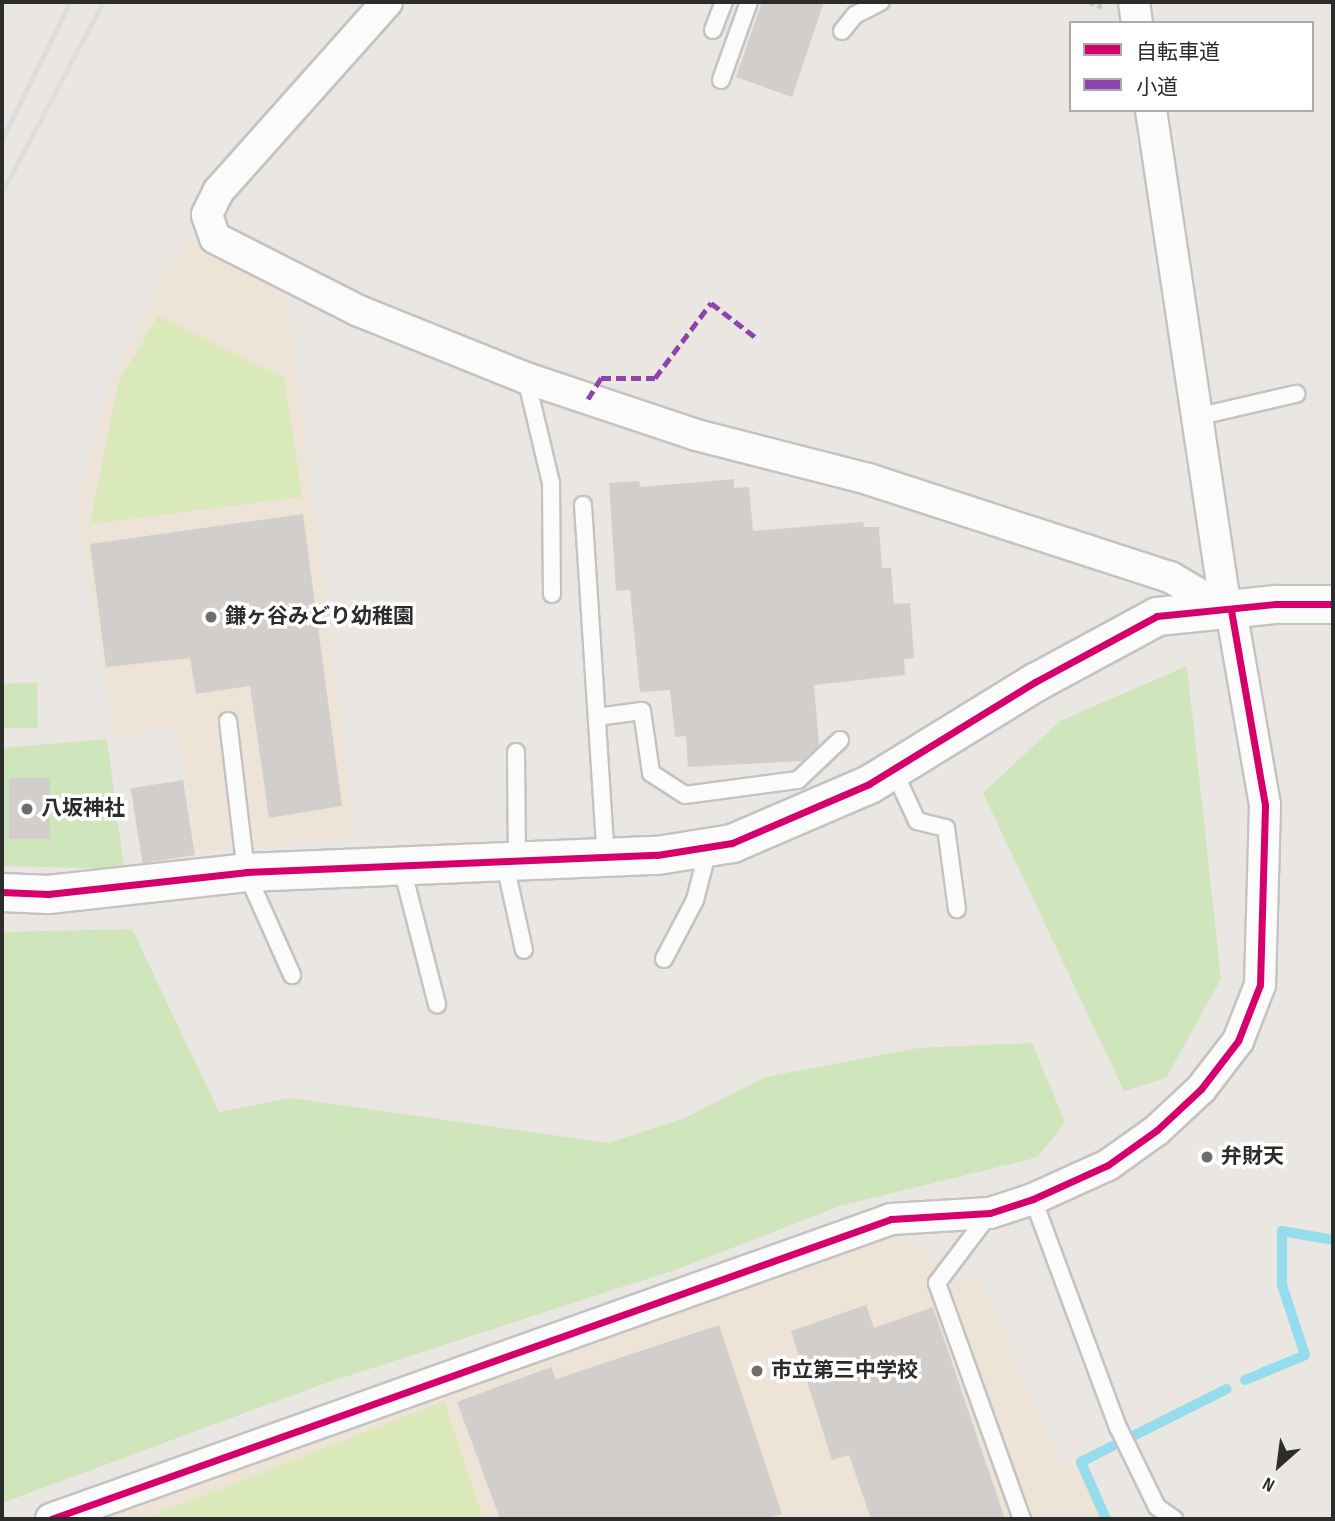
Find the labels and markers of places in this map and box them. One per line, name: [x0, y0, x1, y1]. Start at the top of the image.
place label: 鎌ヶ谷みどり幼稚園: [225, 604, 414, 630]
marker: 鎌ヶ谷みどり幼稚園: [203, 609, 219, 625]
place label: 八坂神社: [41, 796, 125, 822]
marker: 八坂神社: [19, 801, 35, 817]
place label: 弁財天: [1221, 1144, 1284, 1170]
marker: 弁財天: [1199, 1149, 1215, 1165]
place label: 市立第三中学校: [771, 1358, 918, 1384]
marker: 市立第三中学校: [749, 1363, 765, 1379]

